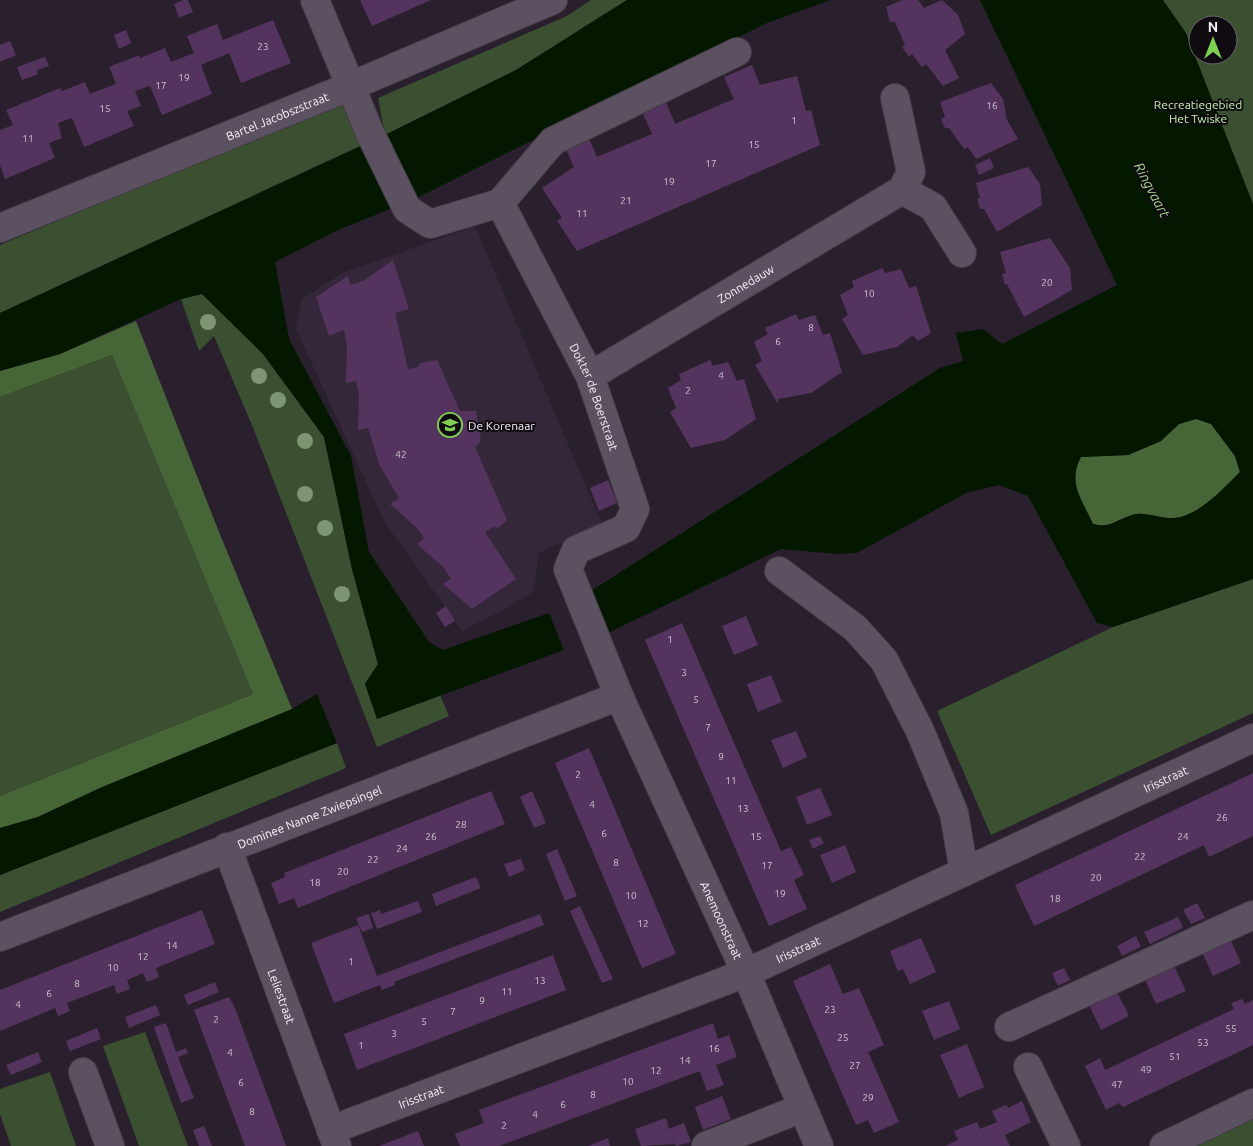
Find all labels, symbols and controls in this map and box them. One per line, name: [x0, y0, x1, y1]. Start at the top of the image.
north arrow: [1188, 15, 1238, 65]
text: N: [1208, 19, 1218, 35]
house number: 23: [257, 41, 269, 52]
house number: 19: [178, 72, 190, 83]
house number: 17: [155, 80, 167, 91]
street label: Bartel Jacobszstraat: [224, 89, 331, 142]
park label: Recreatiegebied Het Twiske: [1154, 98, 1242, 125]
house number: 16: [986, 100, 998, 111]
house number: 15: [99, 103, 111, 114]
house number: 1: [791, 115, 797, 126]
house number: 11: [22, 133, 34, 144]
house number: 15: [748, 139, 760, 150]
house number: 17: [705, 158, 717, 169]
water label: Ringvaart: [1131, 160, 1173, 221]
house number: 19: [663, 176, 675, 187]
house number: 21: [620, 195, 632, 206]
house number: 11: [576, 208, 588, 219]
street label: Zonnedauw: [715, 261, 777, 305]
house number: 20: [1041, 277, 1053, 288]
house number: 10: [863, 288, 875, 299]
house number: 8: [808, 322, 814, 333]
house number: 6: [775, 336, 781, 347]
street label: Dokter de Boerstraat: [568, 341, 621, 452]
house number: 4: [718, 370, 724, 381]
house number: 2: [685, 385, 691, 396]
school or university icon: De Korenaar: [437, 412, 463, 438]
place label: De Korenaar: [468, 419, 535, 432]
house number: 42: [395, 449, 407, 460]
house number: 1: [667, 634, 673, 645]
house number: 3: [681, 667, 687, 678]
house number: 5: [693, 694, 699, 705]
house number: 7: [705, 722, 711, 733]
house number: 9: [718, 751, 724, 762]
street label: Irisstraat: [1141, 763, 1190, 794]
house number: 2: [575, 769, 581, 780]
house number: 11: [725, 775, 737, 786]
street label: Dominee Nanne Zwiepsingel: [235, 783, 383, 850]
house number: 4: [589, 799, 595, 810]
house number: 13: [737, 803, 749, 814]
house number: 26: [1216, 812, 1228, 823]
house number: 28: [455, 819, 467, 830]
house number: 6: [601, 828, 607, 839]
house number: 26: [425, 831, 437, 842]
house number: 15: [750, 831, 762, 842]
house number: 24: [1177, 831, 1189, 842]
house number: 24: [396, 843, 408, 854]
house number: 22: [1134, 851, 1146, 862]
house number: 22: [367, 854, 379, 865]
house number: 8: [613, 857, 619, 868]
house number: 17: [761, 860, 773, 871]
house number: 20: [337, 866, 349, 877]
house number: 20: [1090, 872, 1102, 883]
house number: 18: [309, 877, 321, 888]
street label: Anemoonstraat: [698, 879, 745, 961]
house number: 19: [774, 888, 786, 899]
house number: 10: [625, 890, 637, 901]
house number: 18: [1049, 893, 1061, 904]
house number: 12: [637, 918, 649, 929]
street label: Irisstraat: [774, 933, 822, 965]
house number: 14: [166, 940, 178, 951]
house number: 12: [137, 951, 149, 962]
house number: 1: [348, 956, 354, 967]
house number: 10: [107, 962, 119, 973]
street label: Leliestraat: [266, 967, 298, 1025]
house number: 13: [534, 975, 546, 986]
house number: 8: [74, 978, 80, 989]
house number: 11: [501, 986, 513, 997]
house number: 6: [46, 988, 52, 999]
house number: 9: [479, 995, 485, 1006]
house number: 4: [15, 999, 21, 1010]
house number: 23: [824, 1004, 836, 1015]
house number: 7: [450, 1006, 456, 1017]
house number: 2: [213, 1014, 219, 1025]
house number: 5: [421, 1016, 427, 1027]
house number: 55: [1225, 1023, 1237, 1034]
house number: 3: [391, 1028, 397, 1039]
house number: 25: [837, 1032, 849, 1043]
house number: 53: [1197, 1037, 1209, 1048]
house number: 1: [358, 1040, 364, 1051]
house number: 16: [708, 1043, 720, 1054]
house number: 4: [227, 1047, 233, 1058]
house number: 51: [1169, 1051, 1181, 1062]
house number: 14: [679, 1055, 691, 1066]
house number: 27: [849, 1060, 861, 1071]
house number: 49: [1140, 1064, 1152, 1075]
house number: 12: [650, 1065, 662, 1076]
house number: 10: [622, 1076, 634, 1087]
house number: 6: [238, 1077, 244, 1088]
house number: 47: [1111, 1079, 1123, 1090]
street label: Irisstraat: [396, 1081, 445, 1110]
house number: 8: [590, 1089, 596, 1100]
house number: 29: [862, 1092, 874, 1103]
house number: 6: [560, 1099, 566, 1110]
house number: 8: [249, 1106, 255, 1117]
house number: 4: [532, 1109, 538, 1120]
house number: 2: [501, 1120, 507, 1131]

